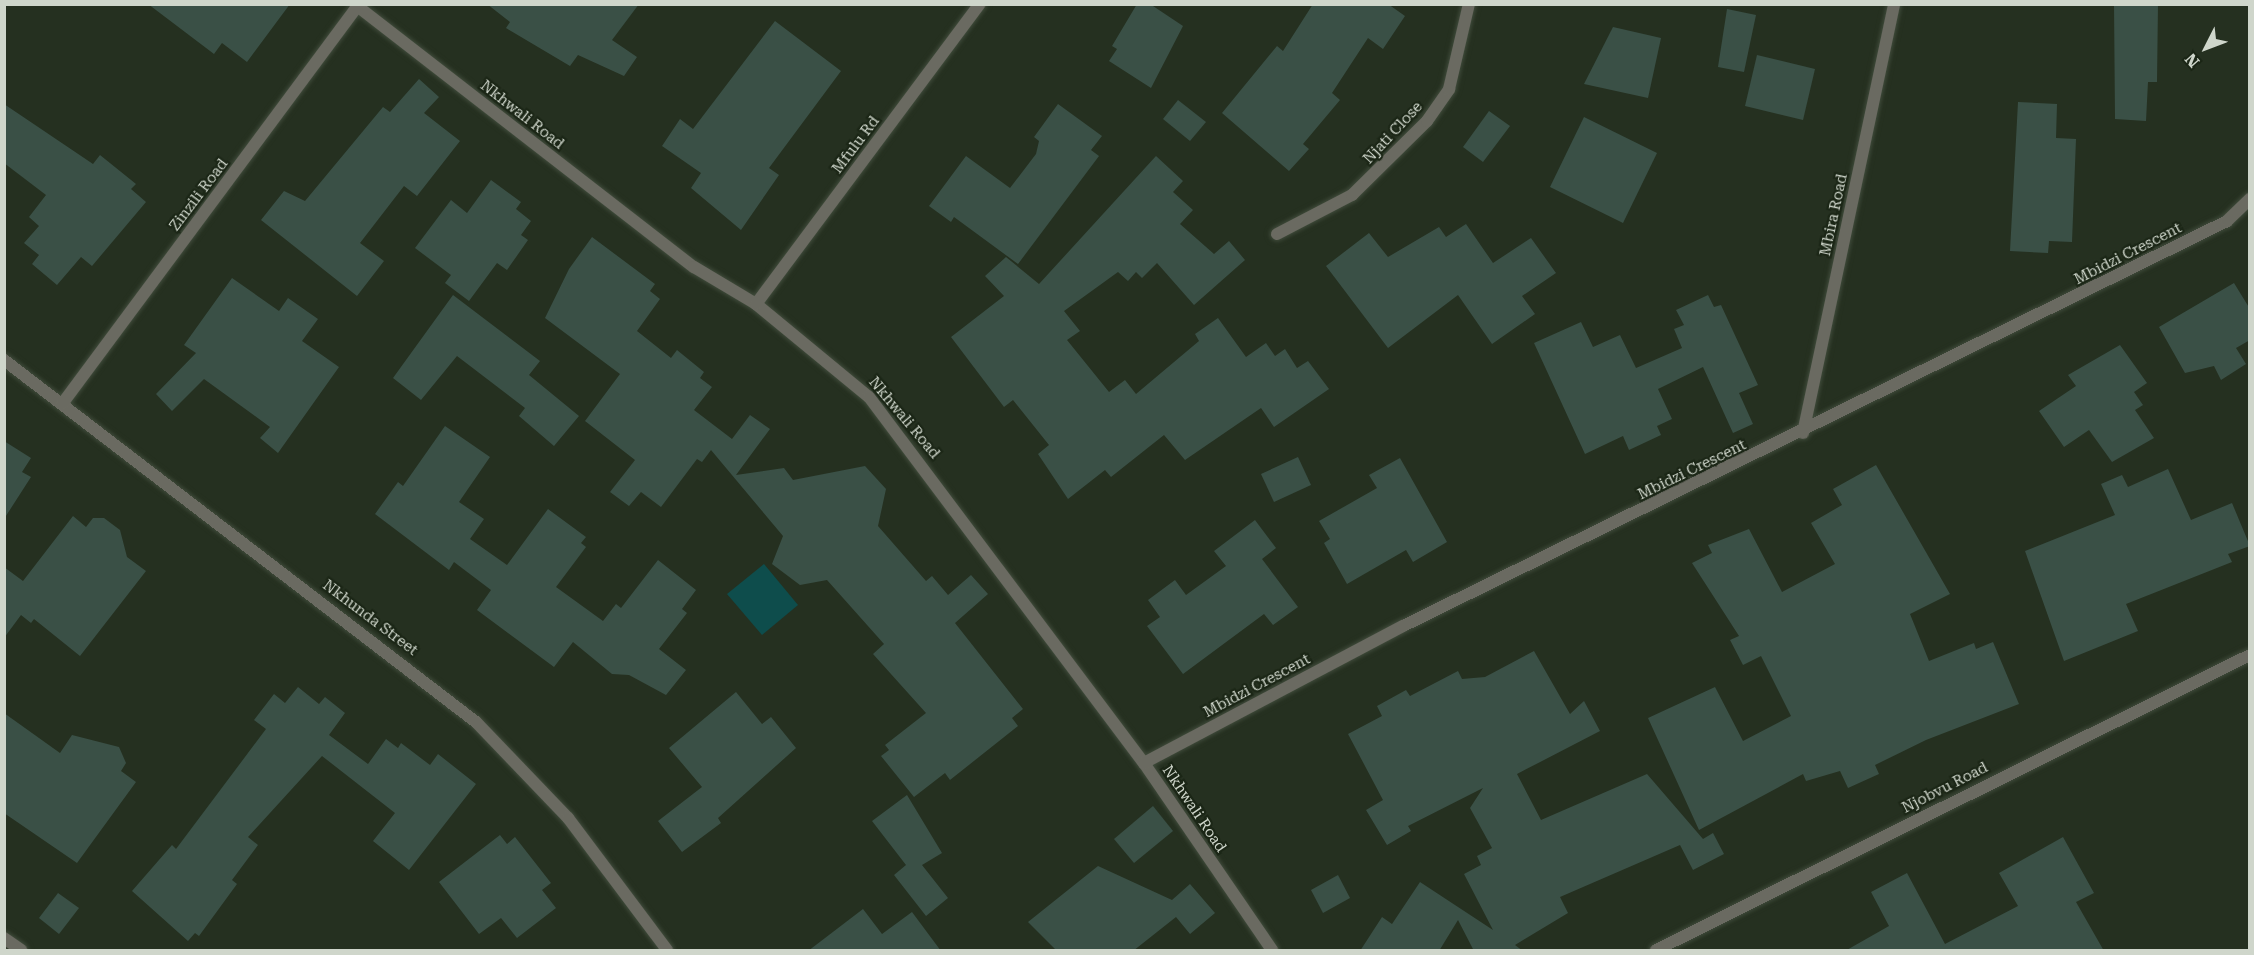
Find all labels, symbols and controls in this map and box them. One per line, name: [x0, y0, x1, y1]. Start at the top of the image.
north arrow: [2176, 18, 2236, 78]
text: N: [2181, 49, 2203, 71]
street label: Nkhwali Road: [477, 77, 567, 153]
street label: Njati Close: [1360, 98, 1426, 168]
street label: Mfulu Rd: [829, 113, 883, 177]
street label: Zinzili Road: [166, 155, 232, 235]
street label: Mbira Road: [1817, 172, 1851, 258]
street label: Mbidzi Crescent: [2071, 219, 2185, 289]
street label: Nkhwali Road: [865, 374, 943, 462]
street label: Mbidzi Crescent: [1635, 436, 1749, 504]
street label: Nkhunda Street: [319, 576, 421, 660]
street label: Mbidzi Crescent: [1201, 650, 1313, 722]
street label: Njobvu Road: [1899, 759, 1991, 817]
street label: Nkhwali Road: [1158, 762, 1230, 856]

